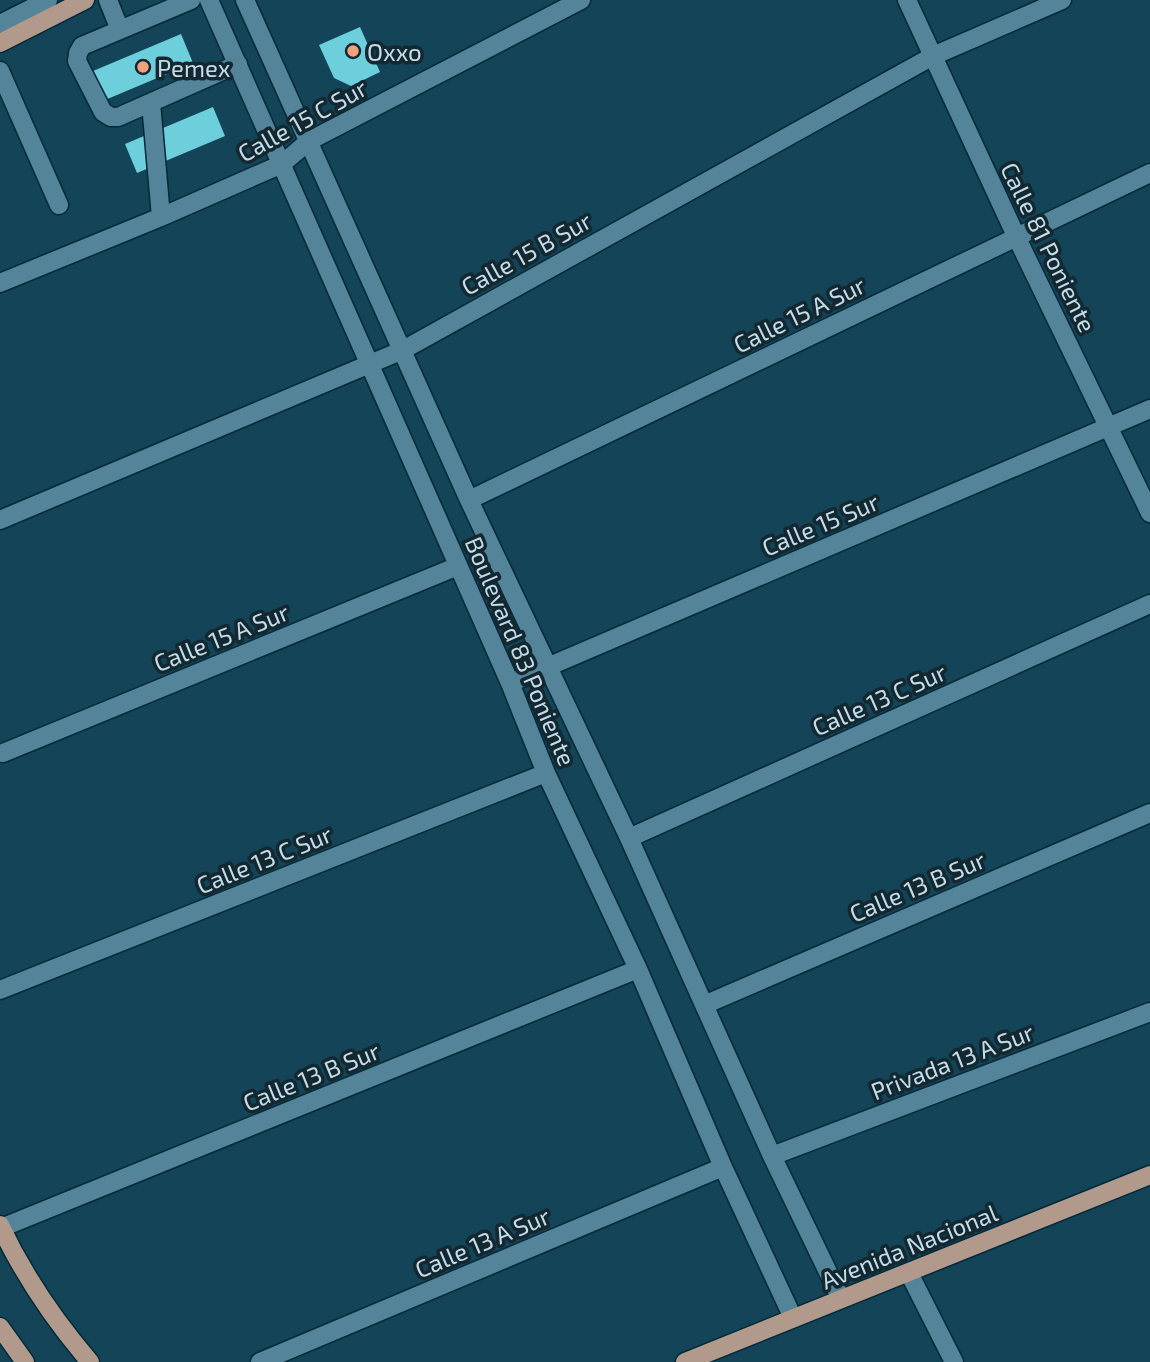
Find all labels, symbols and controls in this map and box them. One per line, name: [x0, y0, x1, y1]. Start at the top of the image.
place label: Oxxo: [367, 37, 422, 66]
marker: Oxxo: [345, 43, 361, 59]
place label: Pemex: [157, 53, 231, 82]
marker: Pemex: [135, 59, 151, 75]
street label: Calle 15 C Sur: [232, 72, 372, 167]
street label: Calle 81 Poniente: [995, 157, 1103, 337]
street label: Calle 15 B Sur: [456, 205, 596, 301]
street label: Calle 15 A Sur: [728, 269, 870, 358]
street label: Calle 15 Sur: [757, 486, 883, 562]
street label: Boulevard 83 Poniente: [460, 532, 582, 770]
street label: Calle 15 A Sur: [149, 597, 293, 677]
street label: Calle 13 C Sur: [808, 656, 951, 741]
street label: Calle 13 C Sur: [192, 819, 336, 899]
street label: Calle 13 B Sur: [845, 844, 990, 928]
street label: Privada 13 A Sur: [867, 1017, 1038, 1105]
street label: Calle 13 B Sur: [239, 1035, 384, 1117]
street label: Avenida Nacional: [817, 1197, 1001, 1295]
street label: Calle 13 A Sur: [410, 1200, 554, 1283]

